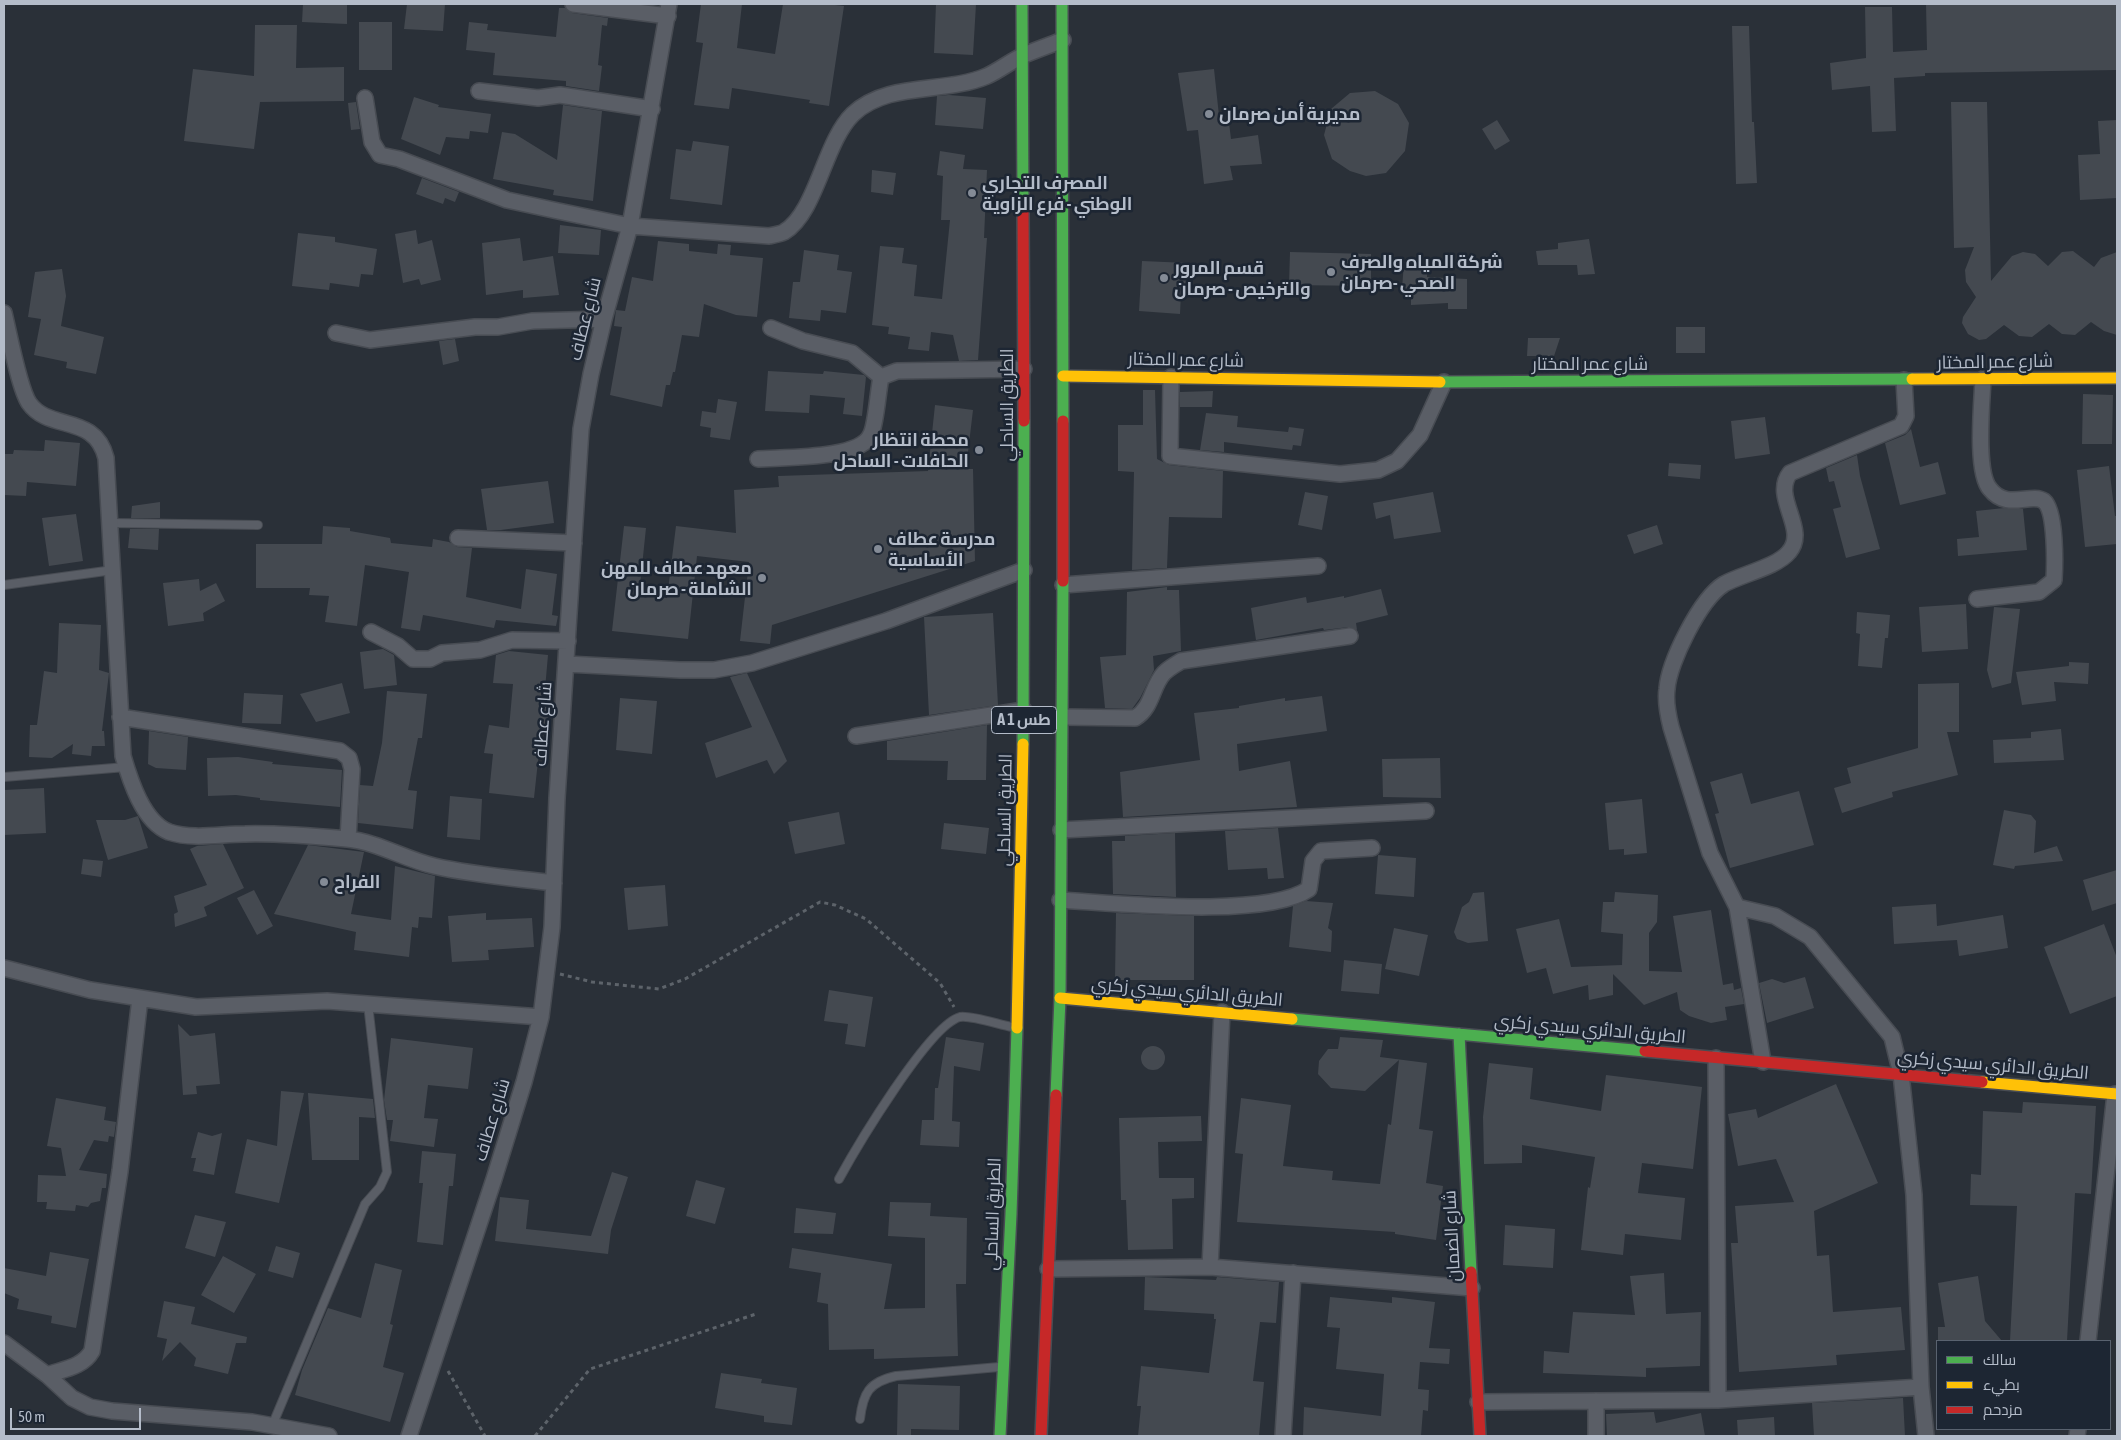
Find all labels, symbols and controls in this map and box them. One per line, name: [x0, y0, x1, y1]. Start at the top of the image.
place label: مديرية أمن صرمان: [1219, 103, 1360, 125]
marker: مديرية أمن صرمان: [1203, 108, 1215, 120]
place label: المصرف التجاري الوطني - فرع الزاوية: [982, 172, 1132, 214]
marker: المصرف التجاري الوطني - فرع الزاوية: [966, 187, 978, 199]
place label: شركة المياه والصرف الصحي -صرمان: [1341, 251, 1503, 294]
place label: قسم المرور والترخيص - صرمان: [1174, 257, 1311, 300]
marker: شركة المياه والصرف الصحي -صرمان: [1325, 266, 1337, 278]
marker: قسم المرور والترخيص - صرمان: [1158, 272, 1170, 284]
street label: شارع عطاف: [564, 275, 606, 363]
street label: الطريق الساحلي: [996, 348, 1018, 462]
street label: شارع عمر المختار: [1128, 348, 1244, 372]
street label: شارع عمر المختار: [1937, 350, 2053, 374]
street label: شارع عمر المختار: [1532, 353, 1648, 375]
place label: محطة انتظار الحافلات - الساحل: [833, 429, 969, 472]
marker: محطة انتظار الحافلات - الساحل: [973, 444, 985, 456]
place label: مدرسة عطاف الأساسية: [888, 528, 995, 570]
marker: مدرسة عطاف الأساسية: [872, 543, 884, 555]
place label: معهد عطاف للمهن الشاملة - صرمان: [601, 557, 752, 600]
marker: معهد عطاف للمهن الشاملة - صرمان: [756, 572, 768, 584]
street label: شارع عطاف: [529, 681, 557, 767]
road number: A 1 طس: [992, 706, 1056, 734]
street label: الطريق الساحلي: [993, 753, 1017, 867]
place label: الفراح: [334, 871, 380, 893]
marker: الفراح: [318, 876, 330, 888]
street label: الطريق الدائري سيدي زكري: [1090, 973, 1284, 1011]
street label: الطريق الدائري سيدي زكري: [1493, 1010, 1687, 1048]
street label: الطريق الدائري سيدي زكري: [1896, 1046, 2090, 1084]
street label: شارع عطاف: [469, 1076, 515, 1164]
street label: الطريق الساحلي: [980, 1157, 1006, 1271]
street label: شارع الضمان: [1439, 1190, 1465, 1282]
legend: [1936, 1340, 2111, 1430]
text: سالك: [1983, 1351, 2016, 1368]
text: بطيء: [1983, 1376, 2020, 1393]
scale bar: [12, 1398, 144, 1430]
text: مزدحم: [1983, 1401, 2023, 1418]
text: 50 m: [18, 1408, 45, 1425]

